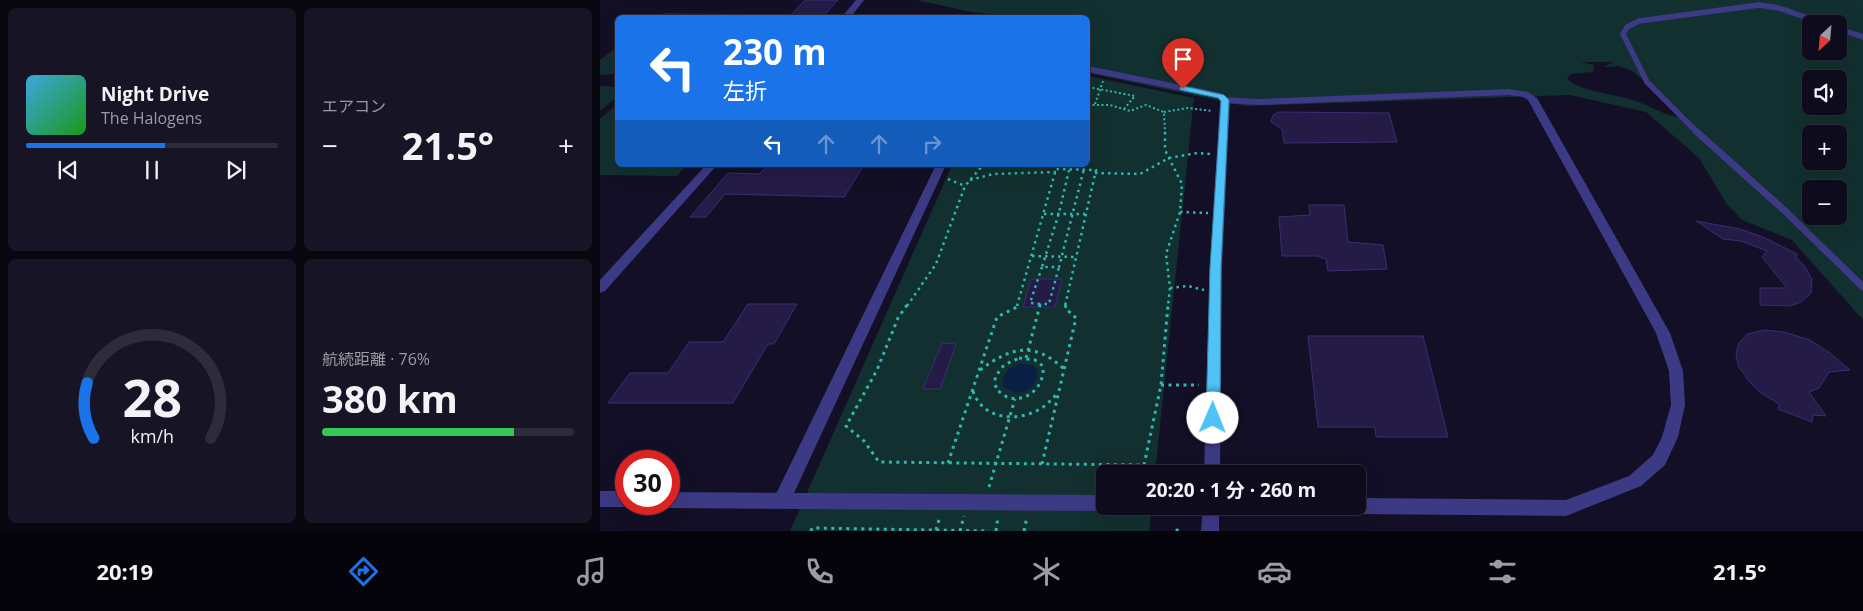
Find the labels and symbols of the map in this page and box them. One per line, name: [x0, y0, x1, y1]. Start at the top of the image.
north arrow: [1802, 15, 1848, 60]
pin: [1162, 38, 1204, 89]
position arrow: [1186, 391, 1238, 443]
speed limit sign: 30: [615, 450, 680, 515]

